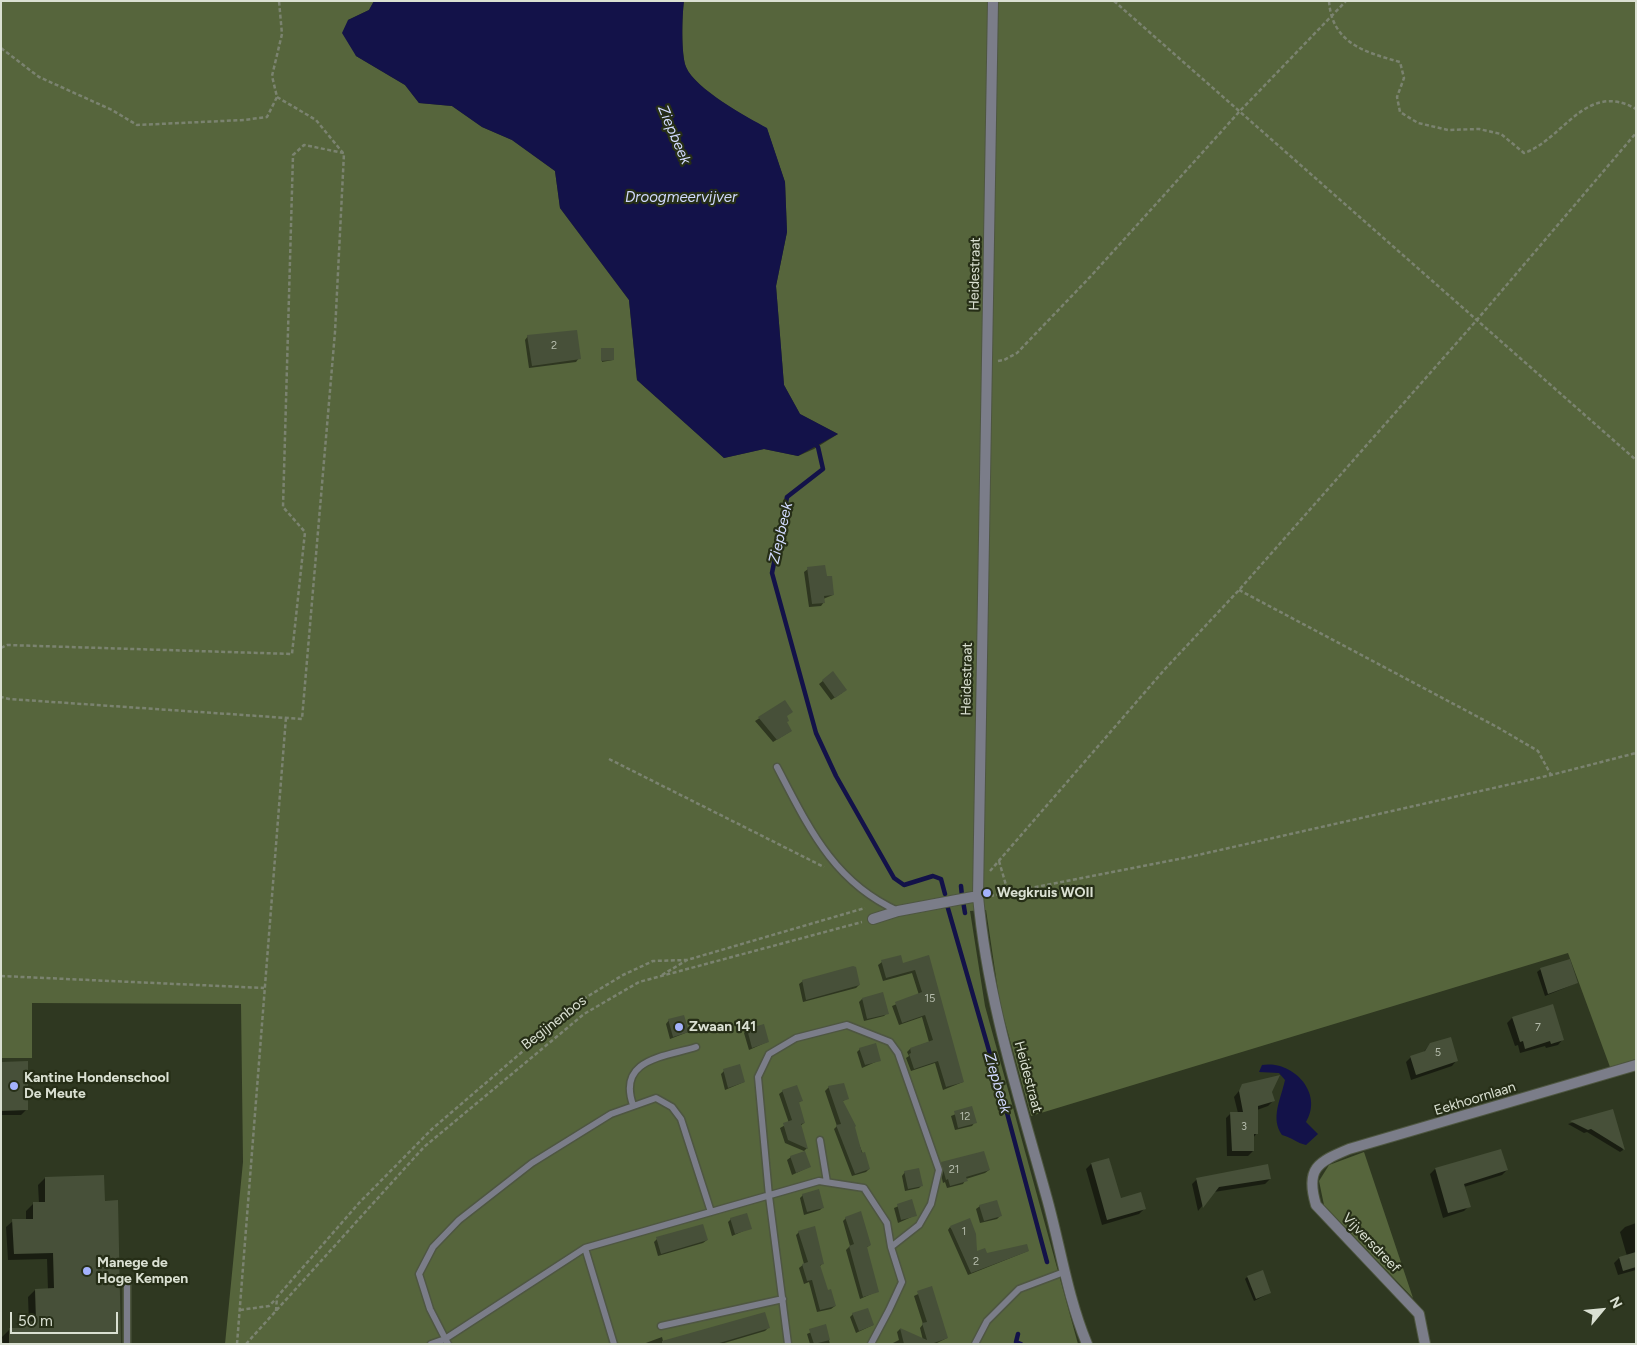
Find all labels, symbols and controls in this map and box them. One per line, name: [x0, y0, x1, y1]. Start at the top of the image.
water label: Ziepbeek: [653, 103, 695, 167]
water label: Droogmeervijver: [625, 189, 737, 207]
street label: Heidestraat: [966, 237, 984, 311]
house number: 2: [551, 339, 557, 353]
water label: Ziepbeek: [765, 500, 797, 566]
street label: Heidestraat: [958, 642, 976, 716]
place label: Wegkruis WOII: [997, 885, 1094, 901]
marker: Wegkruis WOII: [981, 887, 993, 899]
house number: 15: [925, 992, 935, 1006]
street label: Begijnenbos: [518, 993, 590, 1053]
place label: Zwaan 141: [689, 1019, 756, 1035]
marker: Zwaan 141: [673, 1021, 685, 1033]
house number: 7: [1535, 1021, 1541, 1035]
street label: Heidestraat: [1010, 1039, 1046, 1115]
house number: 5: [1435, 1046, 1441, 1060]
water label: Ziepbeek: [980, 1050, 1014, 1116]
place label: Kantine Hondenschool De Meute: [24, 1070, 169, 1102]
street label: Eekhoornlaan: [1432, 1079, 1518, 1119]
marker: Kantine Hondenschool De Meute: [8, 1080, 20, 1092]
house number: 12: [960, 1110, 970, 1124]
house number: 3: [1241, 1120, 1247, 1134]
house number: 21: [949, 1163, 959, 1177]
street label: Vijversdreef: [1339, 1210, 1403, 1276]
house number: 1: [962, 1225, 966, 1239]
place label: Manege de Hoge Kempen: [97, 1255, 188, 1288]
house number: 2: [973, 1255, 979, 1269]
marker: Manege de Hoge Kempen: [81, 1265, 93, 1277]
north arrow: [1577, 1285, 1627, 1335]
text: N: [1606, 1294, 1626, 1311]
scale bar: [12, 1302, 120, 1334]
text: 50 m: [18, 1312, 53, 1330]

